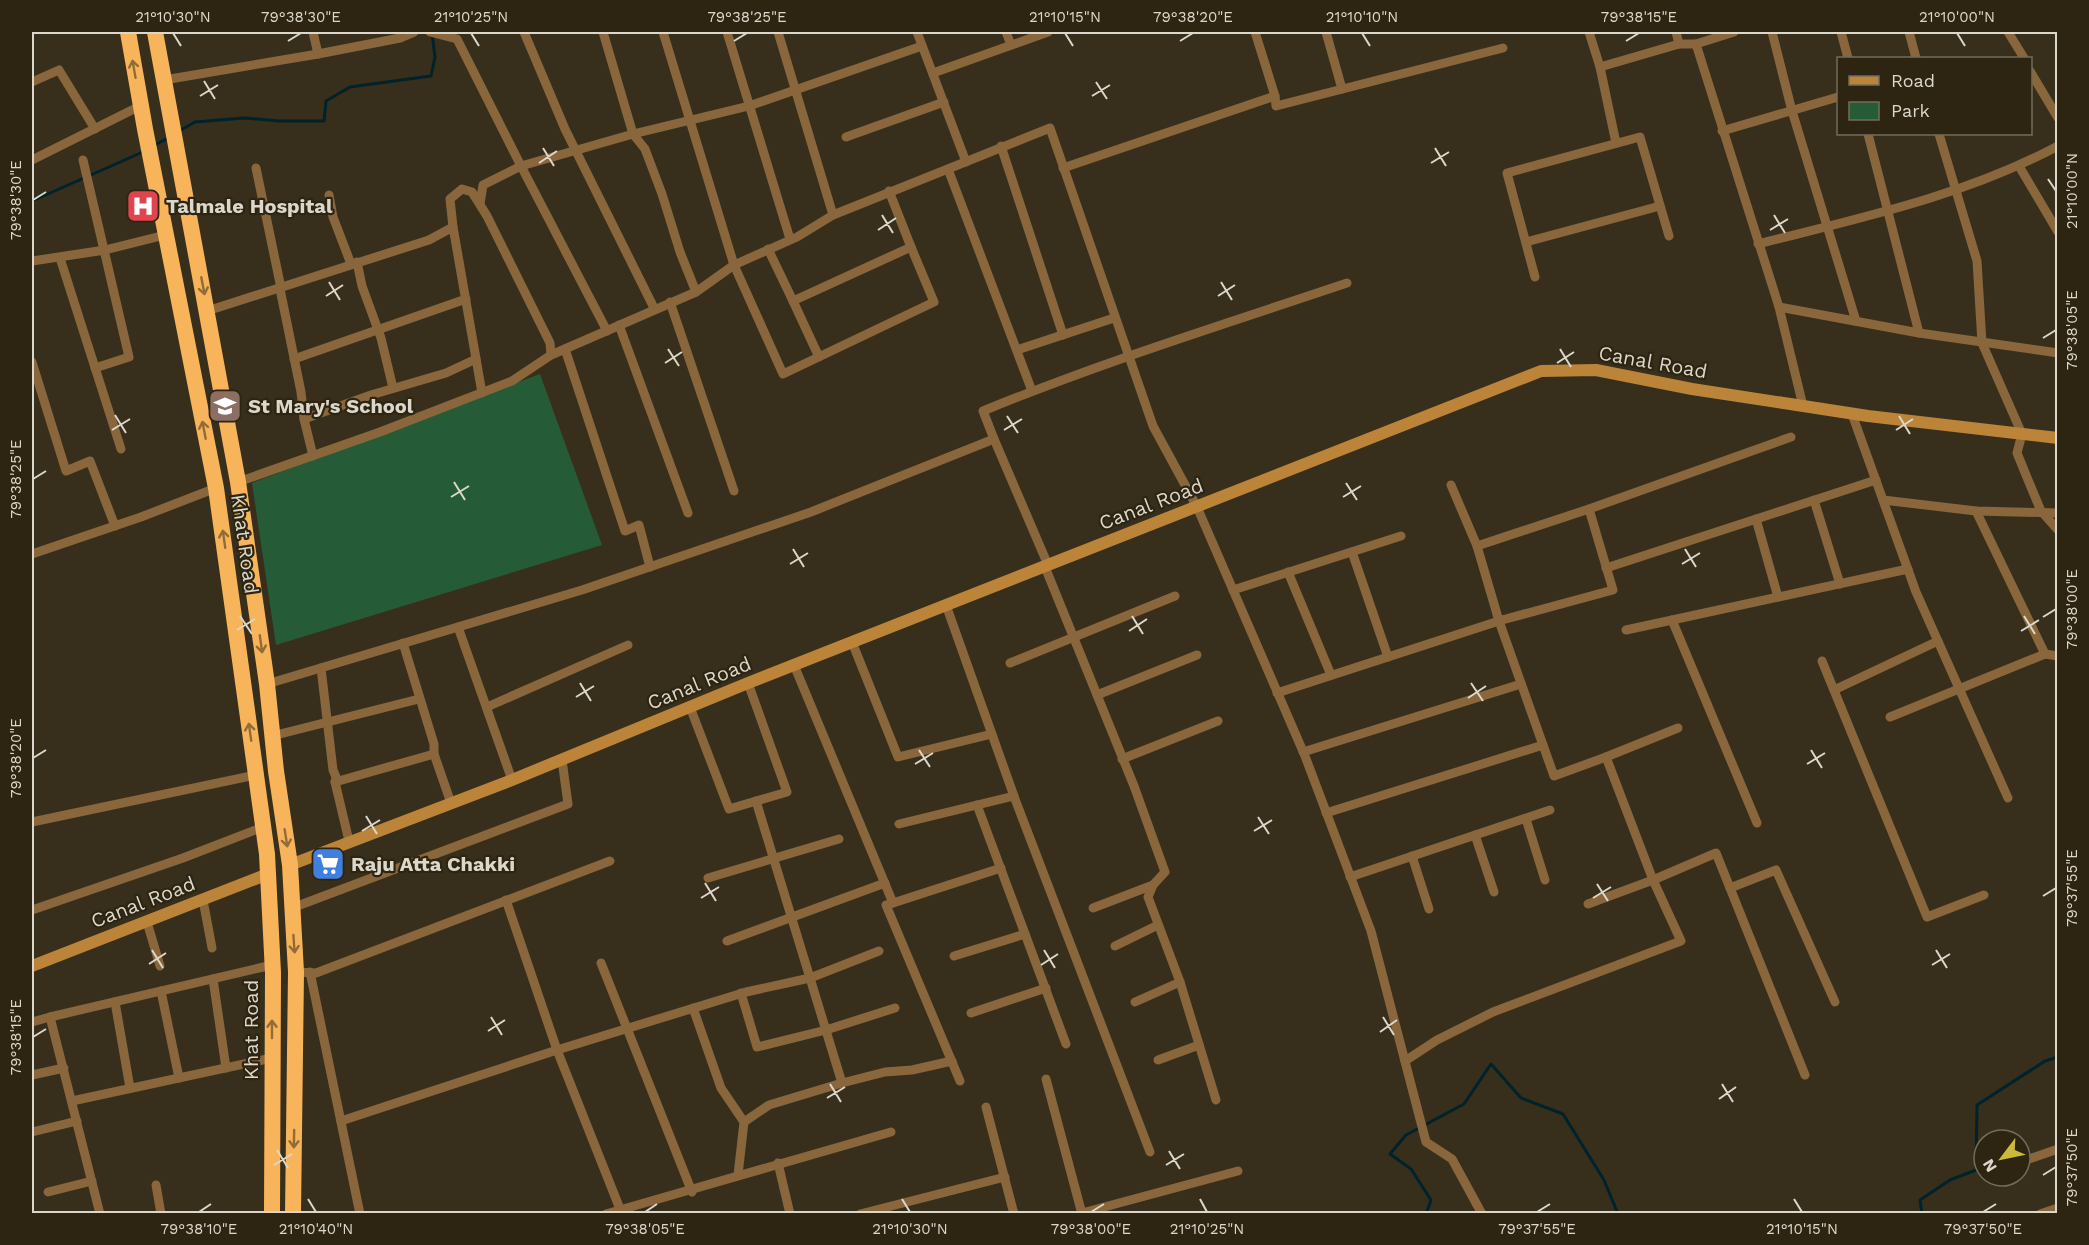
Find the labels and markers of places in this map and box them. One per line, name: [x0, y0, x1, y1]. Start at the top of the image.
hospital icon: Talmale Hospital: [125, 188, 161, 224]
place label: Talmale Hospital: [166, 194, 333, 218]
school or university icon: St Mary's School: [207, 388, 243, 424]
place label: St Mary's School: [248, 394, 414, 418]
supermarket icon: Raju Atta Chakki: [310, 846, 346, 882]
place label: Raju Atta Chakki: [351, 852, 515, 876]

